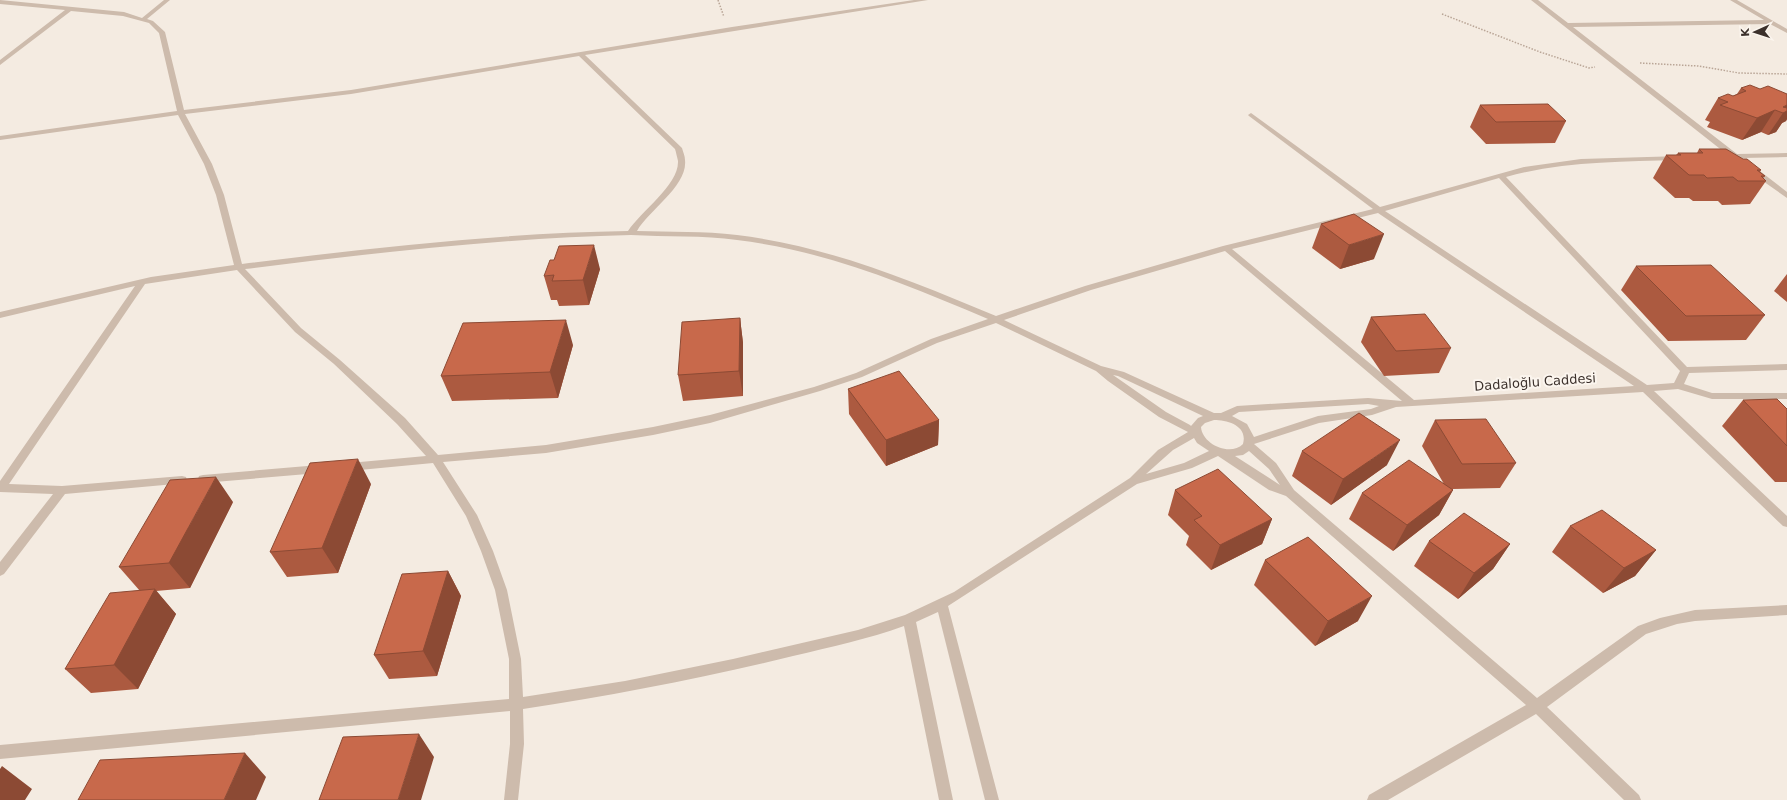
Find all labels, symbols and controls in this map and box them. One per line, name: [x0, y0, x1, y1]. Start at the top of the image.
north arrow: [1735, 12, 1775, 52]
text: K: [1739, 27, 1752, 37]
street label: Dadaloğlu Caddesi: [1474, 370, 1596, 394]

